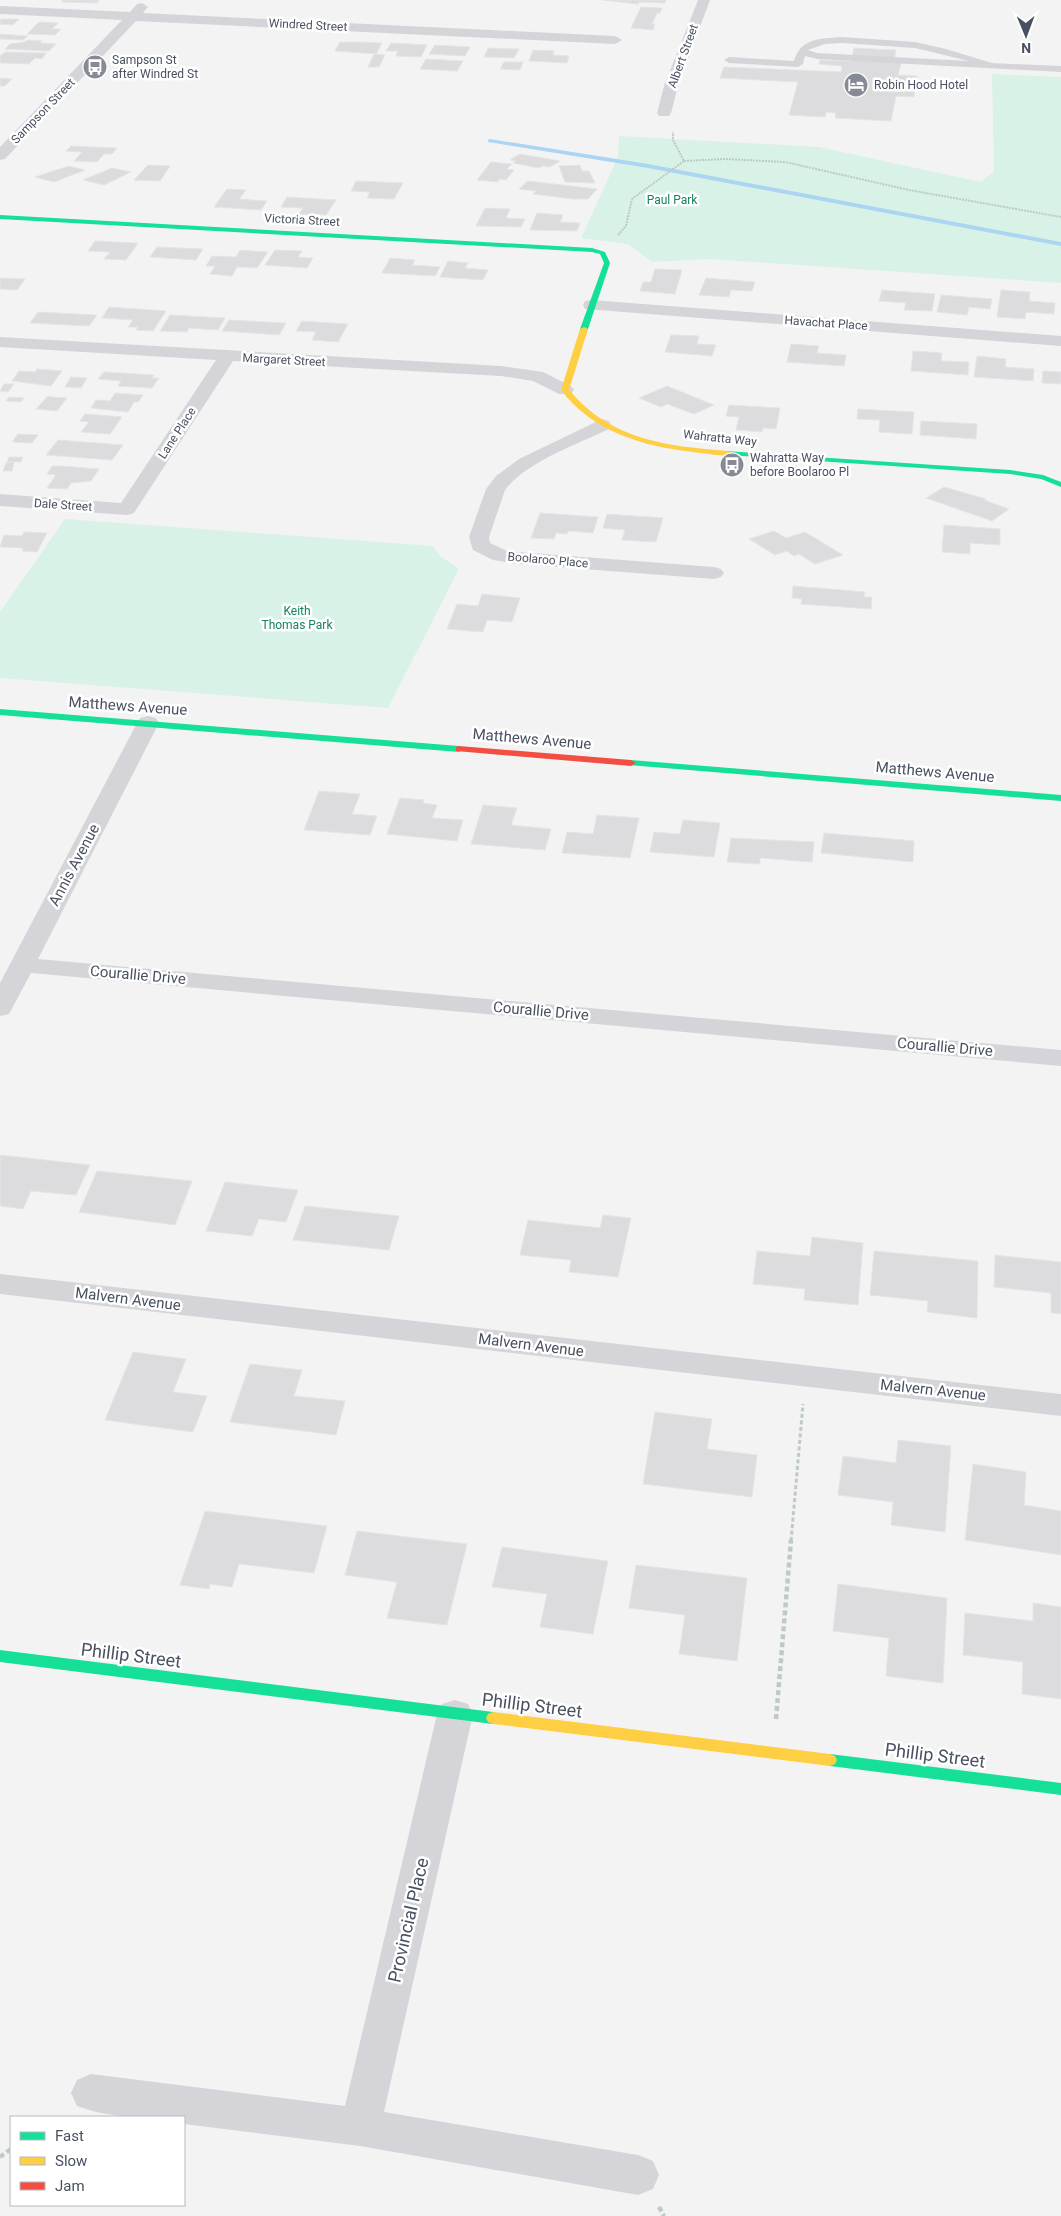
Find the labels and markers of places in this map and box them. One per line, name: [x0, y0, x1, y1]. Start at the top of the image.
place label: Sampson St after Windred St: [112, 53, 198, 81]
bus stop icon: Sampson St after Windred St: [82, 54, 108, 80]
hotel icon: Robin Hood Hotel: [843, 72, 869, 98]
place label: Robin Hood Hotel: [874, 78, 968, 92]
place label: Wahratta Way before Boolaroo Pl: [750, 451, 849, 479]
bus stop icon: Wahratta Way before Boolaroo Pl: [719, 452, 745, 478]

